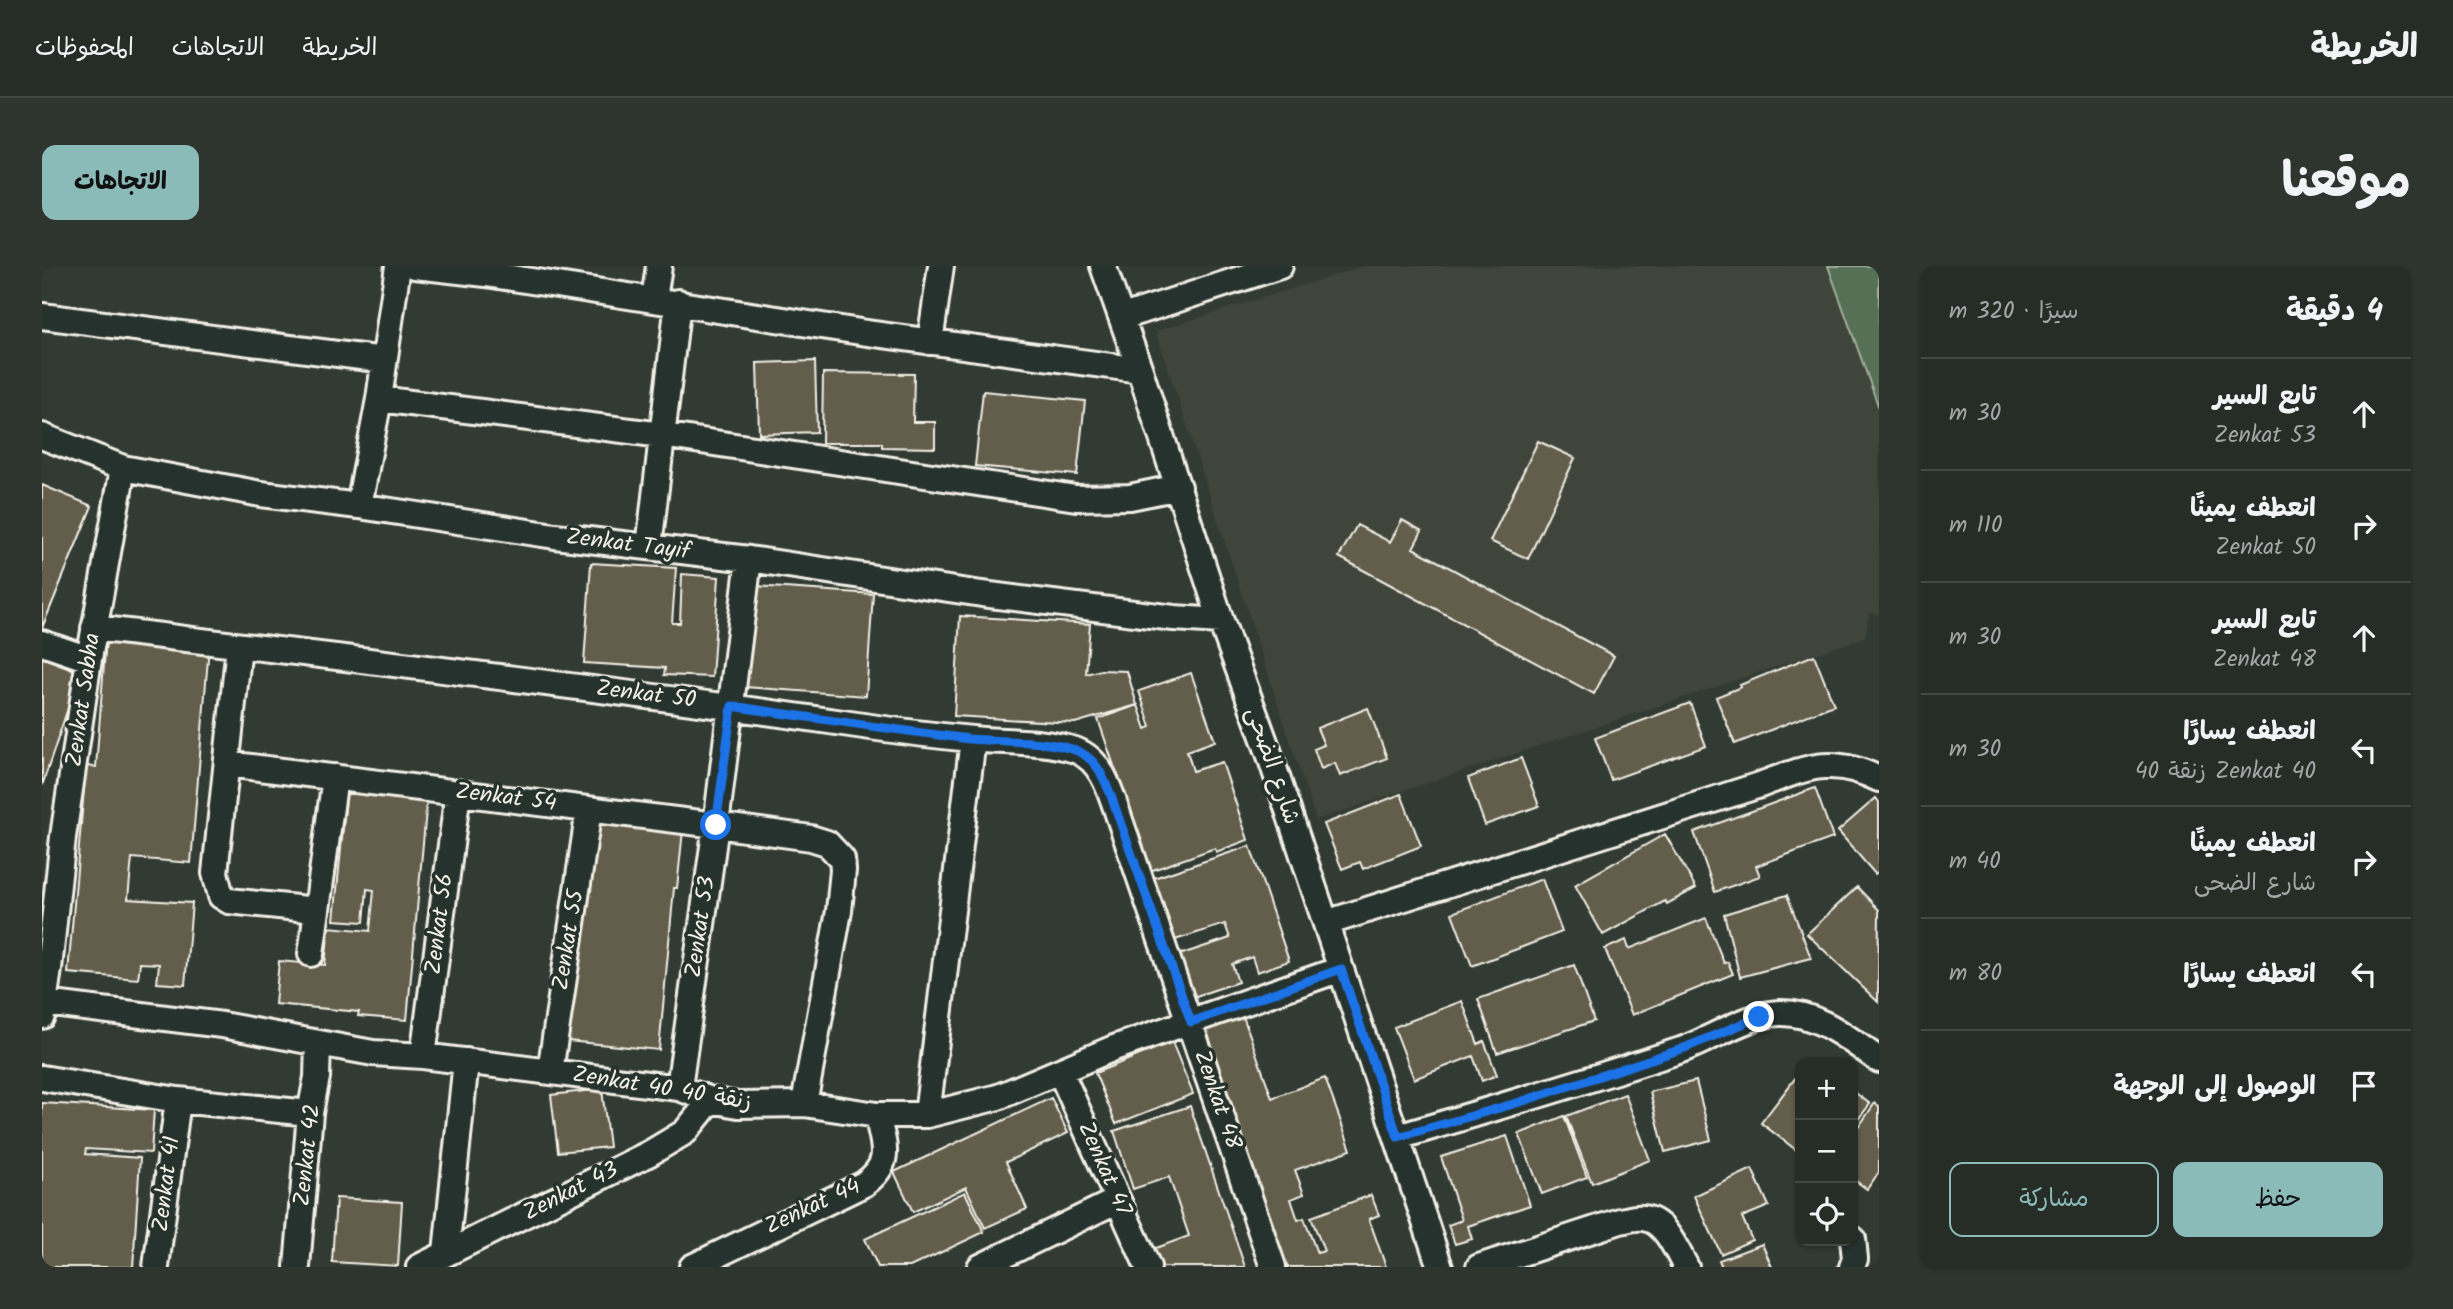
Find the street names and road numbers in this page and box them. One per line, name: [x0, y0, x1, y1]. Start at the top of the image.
street label: Zenkat Tayif: [564, 520, 694, 571]
street label: Zenkat Sabha: [57, 631, 111, 769]
street label: Zenkat 50: [594, 671, 698, 719]
street label: شارع الضحى: [1235, 702, 1309, 830]
street label: Zenkat 54: [453, 774, 559, 822]
street label: Zenkat 56: [416, 871, 464, 977]
street label: Zenkat 53: [676, 874, 726, 980]
street label: Zenkat 55: [543, 886, 595, 993]
street label: Zenkat 48: [1183, 1045, 1251, 1155]
street label: Zenkat 40 زنقة 40: [570, 1057, 754, 1121]
street label: Zenkat 42: [285, 1102, 331, 1208]
street label: Zenkat 47: [1067, 1116, 1141, 1223]
street label: Zenkat 41: [143, 1134, 191, 1234]
street label: Zenkat 43: [517, 1153, 625, 1231]
street label: Zenkat 44: [759, 1169, 867, 1245]

